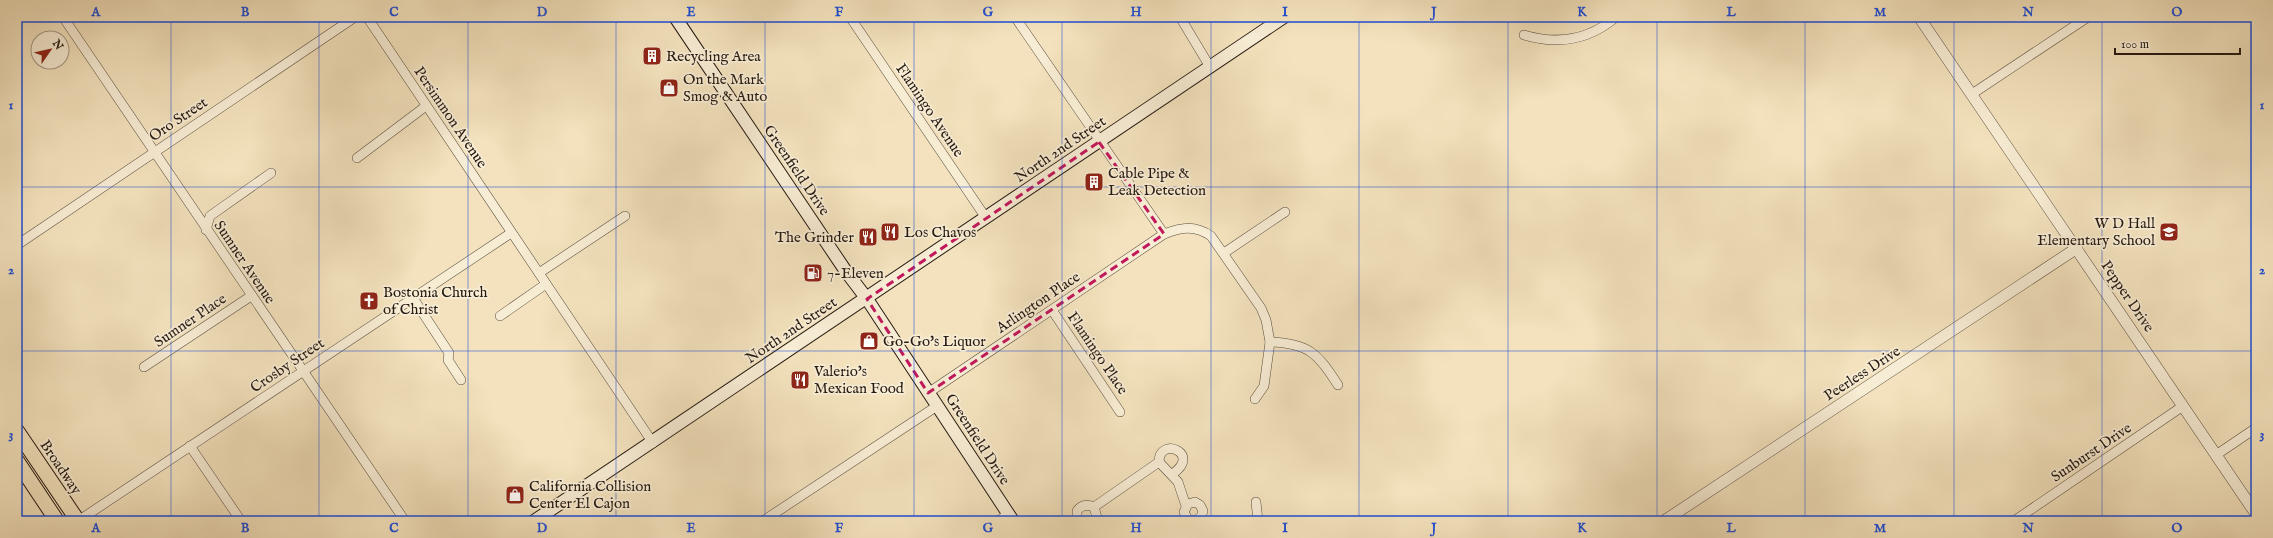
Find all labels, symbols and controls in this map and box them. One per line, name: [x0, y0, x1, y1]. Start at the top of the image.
text: A: [91, 4, 102, 21]
text: B: [241, 4, 250, 21]
text: C: [389, 4, 399, 21]
text: D: [537, 4, 548, 21]
text: E: [686, 4, 696, 21]
text: F: [835, 4, 844, 21]
text: G: [983, 4, 994, 21]
text: H: [1130, 4, 1142, 21]
text: I: [1282, 4, 1288, 21]
text: J: [1429, 4, 1437, 21]
text: K: [1577, 4, 1587, 21]
text: L: [1725, 4, 1736, 21]
text: M: [1874, 4, 1887, 21]
text: N: [2021, 4, 2034, 21]
text: O: [2172, 4, 2183, 21]
north arrow: [30, 30, 70, 70]
scale bar: [2115, 30, 2240, 56]
text: N: [48, 36, 66, 53]
text: 100 m: [2121, 37, 2149, 52]
building icon: Recycling Area: [641, 45, 663, 67]
place label: Recycling Area: [666, 47, 761, 66]
street label: Flamingo Avenue: [891, 60, 968, 161]
street label: Persimmon Avenue: [410, 63, 492, 172]
place label: On the Mark Smog & Auto: [683, 70, 767, 106]
shop icon: On the Mark Smog & Auto: [658, 77, 680, 99]
street label: Oro Street: [145, 93, 211, 146]
text: 1: [9, 97, 14, 114]
text: 1: [2260, 97, 2265, 114]
street label: North 2nd Street: [1011, 112, 1110, 187]
street label: Greenfield Drive: [759, 121, 834, 219]
place label: Cable Pipe & Leak Detection: [1108, 164, 1206, 200]
building icon: Cable Pipe & Leak Detection: [1083, 171, 1105, 193]
place label: W D Hall Elementary School: [2037, 214, 2156, 250]
street label: Sumner Avenue: [210, 217, 280, 308]
restaurant icon: Los Chavos: [879, 221, 901, 243]
school or university icon: W D Hall Elementary School: [2158, 221, 2180, 243]
place label: Los Chavos: [904, 223, 976, 242]
restaurant icon: The Grinder: [857, 226, 879, 248]
place label: The Grinder: [775, 228, 854, 247]
street label: Pepper Drive: [2097, 257, 2159, 336]
text: 2: [8, 262, 14, 279]
fuel station icon: 7-Eleven: [802, 262, 824, 284]
text: 2: [2259, 262, 2265, 279]
place label: 7-Eleven: [827, 264, 884, 283]
street label: Arlington Place: [992, 267, 1084, 338]
place label: Bostonia Church of Christ: [383, 283, 488, 319]
street label: Sumner Place: [150, 289, 230, 352]
church icon: Bostonia Church of Christ: [358, 290, 380, 312]
street label: North 2nd Street: [742, 293, 841, 368]
street label: Flamingo Place: [1063, 308, 1132, 398]
shop icon: Go-Go's Liquor: [858, 330, 880, 352]
place label: Go-Go's Liquor: [883, 332, 986, 351]
street label: Crosby Street: [247, 334, 328, 397]
street label: Peerless Drive: [1820, 342, 1904, 405]
place label: Valerio's Mexican Food: [813, 362, 905, 398]
restaurant icon: Valerio's Mexican Food: [789, 369, 811, 391]
street label: Greenfield Drive: [941, 390, 1014, 489]
street label: Sunburst Drive: [2047, 418, 2135, 486]
text: 3: [9, 426, 14, 443]
text: 3: [2260, 426, 2265, 443]
street label: Broadway: [36, 437, 86, 499]
place label: California Collision Center El Cajon: [529, 477, 651, 513]
shop icon: California Collision Center El Cajon: [504, 484, 526, 506]
text: A: [91, 520, 102, 537]
text: B: [241, 520, 250, 537]
text: C: [389, 520, 399, 537]
text: D: [537, 520, 548, 537]
text: E: [686, 520, 696, 537]
text: F: [835, 520, 844, 537]
text: G: [983, 520, 994, 537]
text: H: [1130, 520, 1142, 537]
text: I: [1282, 520, 1288, 537]
text: J: [1429, 520, 1437, 537]
text: K: [1577, 520, 1587, 537]
text: L: [1725, 520, 1736, 537]
text: M: [1874, 520, 1887, 537]
text: N: [2021, 520, 2034, 537]
text: O: [2172, 520, 2183, 537]

